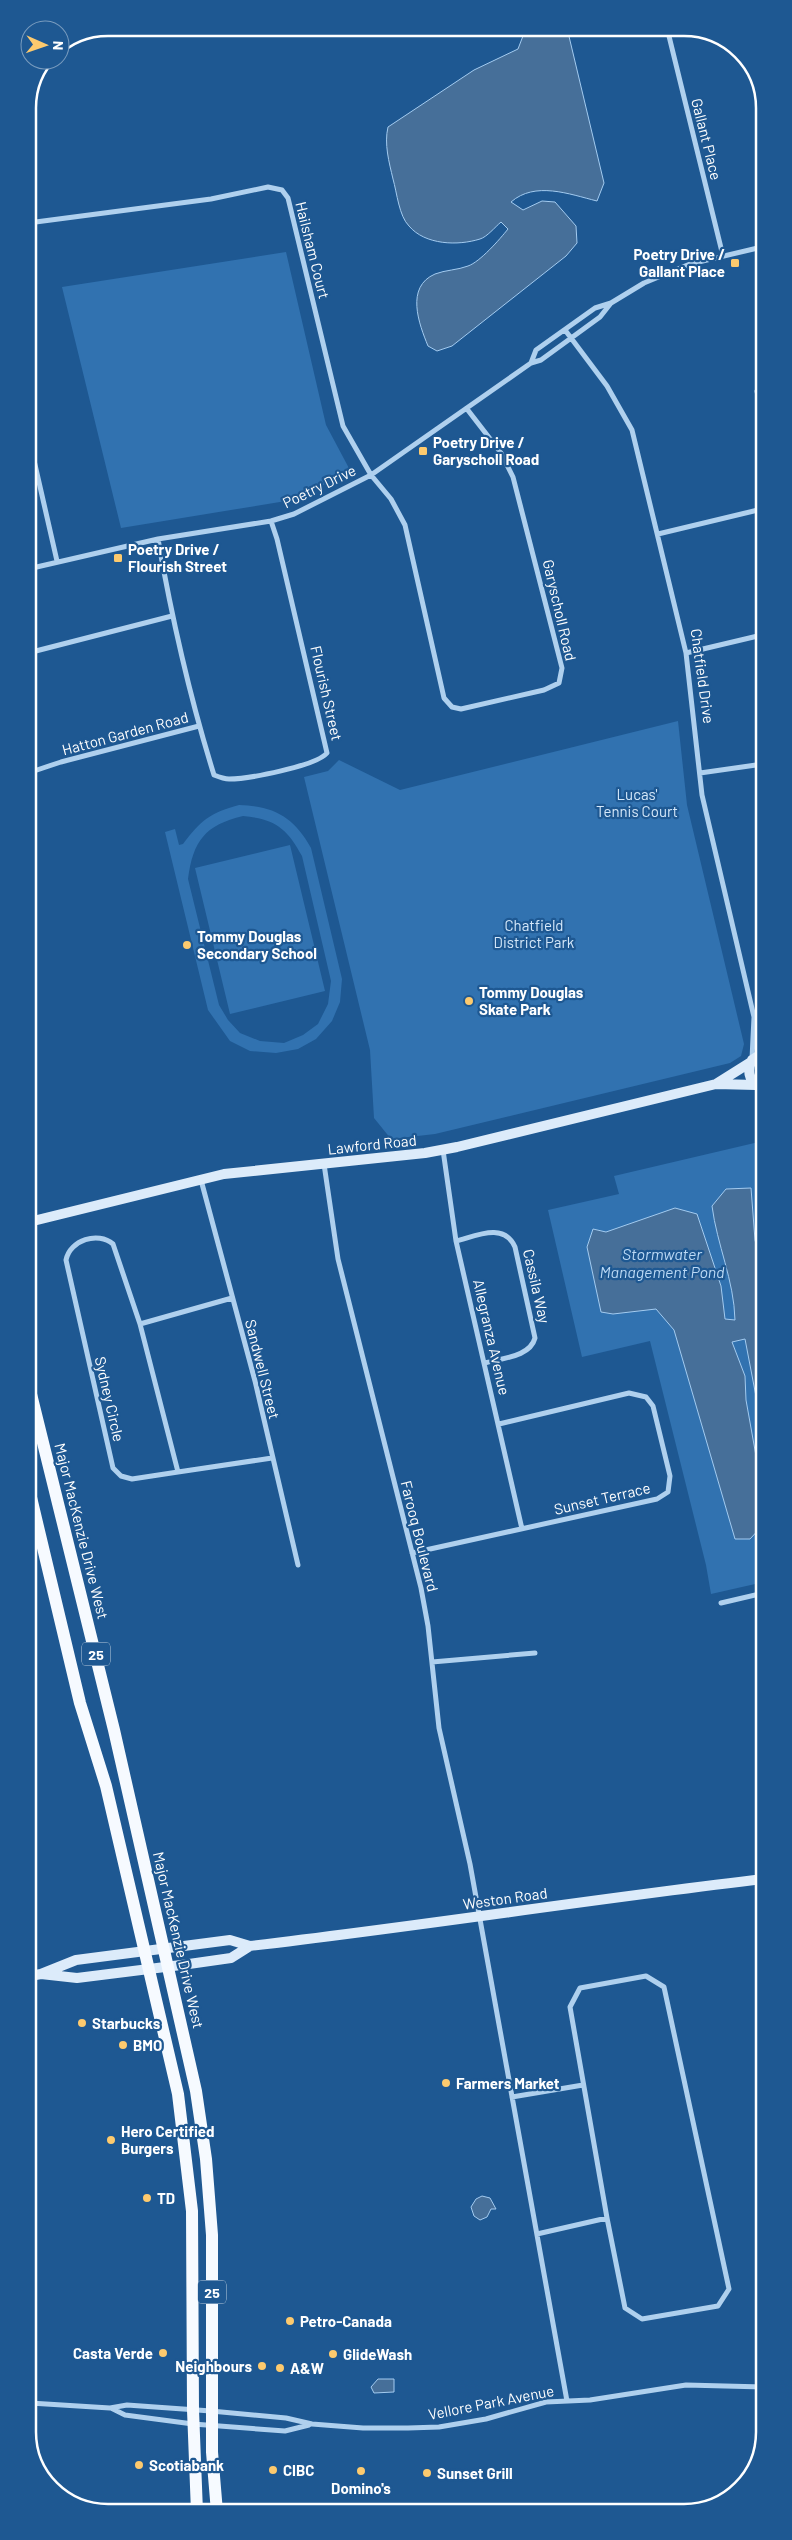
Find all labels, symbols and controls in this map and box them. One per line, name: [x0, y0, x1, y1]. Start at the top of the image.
north arrow: [20, 20, 70, 70]
text: N: [50, 41, 67, 50]
street label: Gallant Place: [688, 96, 726, 182]
street label: Hailsham Court: [292, 200, 334, 300]
place label: Poetry Drive / Gallant Place: [634, 245, 725, 280]
marker: Poetry Drive / Gallant Place: [729, 257, 741, 269]
place label: Poetry Drive / Garyscholl Road: [433, 433, 539, 468]
marker: Poetry Drive / Garyscholl Road: [417, 445, 429, 457]
street label: Poetry Drive: [279, 461, 359, 511]
place label: Poetry Drive / Flourish Street: [128, 540, 227, 575]
marker: Poetry Drive / Flourish Street: [112, 552, 124, 564]
street label: Garyscholl Road: [540, 558, 580, 662]
street label: Chatfield Drive: [687, 627, 719, 725]
street label: Flourish Street: [307, 644, 347, 742]
street label: Hatton Garden Road: [60, 707, 190, 759]
park label: Lucas' Tennis Court: [596, 785, 678, 820]
park label: Chatfield District Park: [494, 916, 575, 951]
place label: Tommy Douglas Secondary School: [197, 927, 317, 962]
marker: Tommy Douglas Secondary School: [181, 939, 193, 951]
place label: Tommy Douglas Skate Park: [479, 983, 584, 1018]
marker: Tommy Douglas Skate Park: [463, 995, 475, 1007]
street label: Lawford Road: [327, 1130, 417, 1158]
water label: Stormwater Management Pond: [599, 1244, 725, 1281]
street label: Cassila Way: [520, 1247, 554, 1325]
street label: Allegranza Avenue: [470, 1277, 514, 1397]
street label: Sandwell Street: [242, 1317, 284, 1421]
street label: Sydney Circle: [91, 1355, 129, 1443]
street label: Major MacKenzie Drive West: [51, 1441, 113, 1621]
street label: Sunset Terrace: [552, 1478, 652, 1518]
street label: Farooq Boulevard: [398, 1479, 442, 1593]
road number: 25: [82, 1642, 110, 1666]
street label: Major MacKenzie Drive West: [150, 1850, 208, 2030]
street label: Weston Road: [462, 1883, 548, 1913]
place label: Starbucks: [92, 2014, 161, 2032]
marker: Starbucks: [76, 2017, 88, 2029]
place label: BMO: [133, 2036, 162, 2054]
marker: BMO: [117, 2039, 129, 2051]
place label: Farmers Market: [456, 2074, 560, 2092]
marker: Farmers Market: [440, 2077, 452, 2089]
place label: Hero Certified Burgers: [121, 2122, 214, 2157]
marker: Hero Certified Burgers: [105, 2134, 117, 2146]
place label: TD: [157, 2189, 175, 2207]
marker: TD: [141, 2192, 153, 2204]
road number: 25: [198, 2280, 226, 2304]
place label: Petro-Canada: [300, 2312, 392, 2330]
marker: Petro-Canada: [284, 2315, 296, 2327]
place label: Casta Verde: [73, 2344, 153, 2362]
place label: GlideWash: [343, 2345, 412, 2363]
marker: Casta Verde: [157, 2347, 169, 2359]
marker: GlideWash: [327, 2348, 339, 2360]
place label: Neighbours: [175, 2357, 252, 2375]
place label: A&W: [290, 2359, 324, 2377]
marker: Neighbours: [256, 2360, 268, 2372]
marker: A&W: [274, 2362, 286, 2374]
street label: Vellore Park Avenue: [427, 2381, 555, 2423]
place label: Scotiabank: [149, 2456, 224, 2474]
marker: Scotiabank: [133, 2459, 145, 2471]
place label: CIBC: [283, 2461, 314, 2479]
marker: CIBC: [267, 2464, 279, 2476]
place label: Sunset Grill: [437, 2464, 513, 2482]
marker: Domino's: [355, 2465, 367, 2477]
marker: Sunset Grill: [421, 2467, 433, 2479]
place label: Domino's: [331, 2479, 391, 2497]

